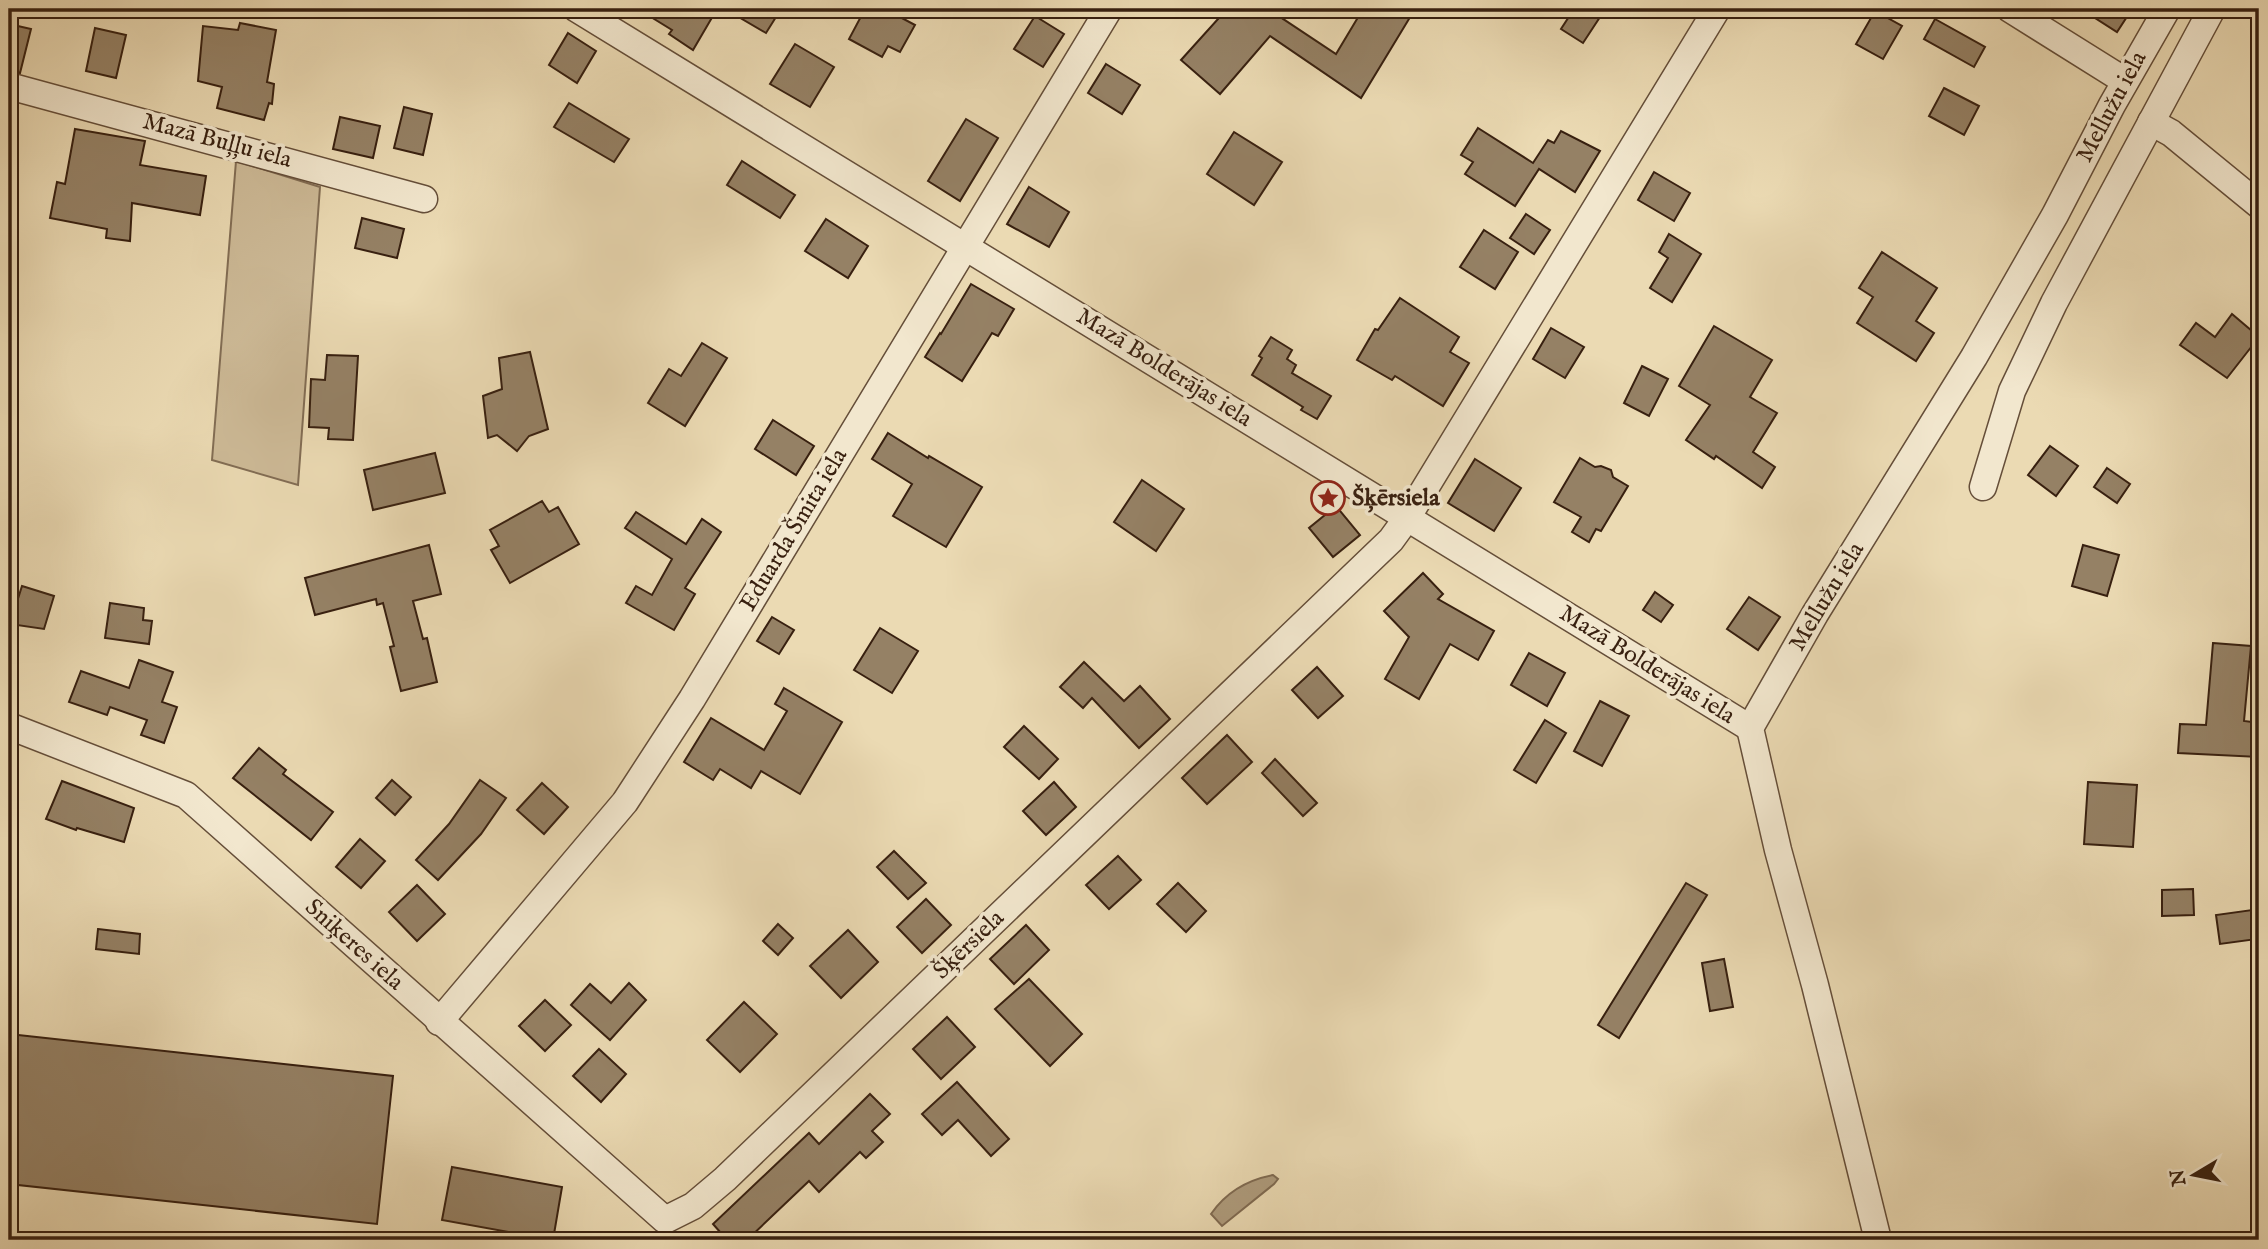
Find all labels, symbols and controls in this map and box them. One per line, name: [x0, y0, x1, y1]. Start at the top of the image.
street label: Mellužu iela: [2070, 45, 2155, 168]
street label: Mazā Buļļu iela: [139, 106, 295, 176]
street label: Mazā Bolderājas iela: [1070, 301, 1258, 435]
street label: Eduarda Šmita iela: [733, 442, 855, 617]
place icon: Šķērsiela: [1309, 479, 1347, 517]
place label: Šķērsiela: [1352, 483, 1440, 514]
street label: Mellužu iela: [1782, 536, 1872, 657]
street label: Mazā Bolderājas iela: [1553, 598, 1741, 732]
street label: Sniķeres iela: [298, 892, 411, 998]
street label: Šķērsiela: [927, 903, 1012, 987]
north arrow: [2160, 1140, 2230, 1210]
text: N: [2166, 1167, 2193, 1189]

